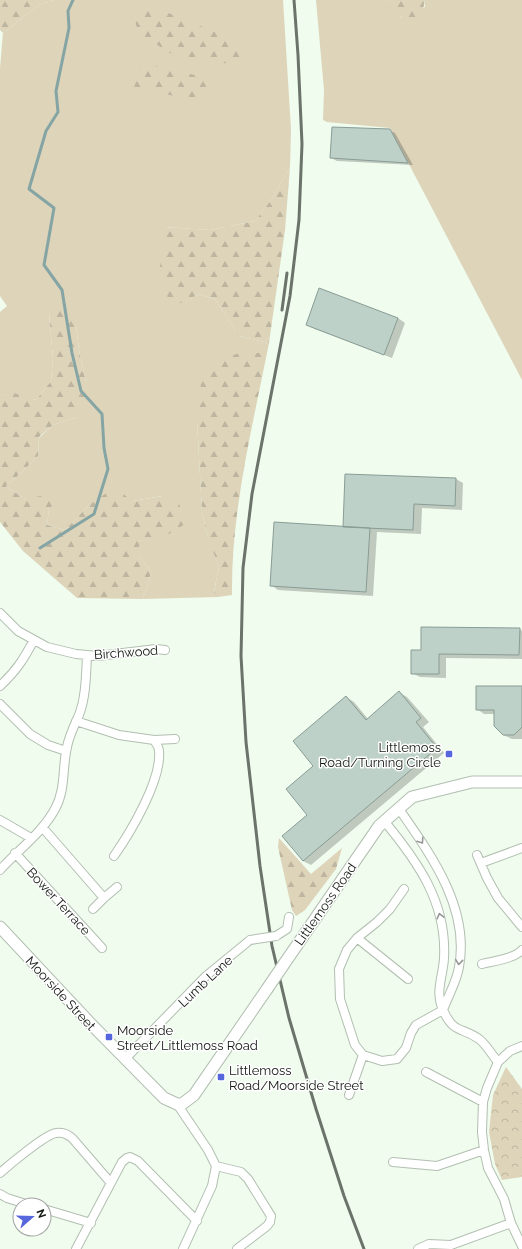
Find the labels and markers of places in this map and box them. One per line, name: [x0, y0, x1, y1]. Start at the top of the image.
place label: Littlemoss Road/Turning Circle: [319, 740, 441, 770]
marker: Littlemoss Road/Turning Circle: [444, 749, 454, 759]
place label: Moorside Street/Littlemoss Road: [117, 1023, 258, 1053]
marker: Moorside Street/Littlemoss Road: [104, 1032, 114, 1042]
place label: Littlemoss Road/Moorside Street: [229, 1063, 364, 1093]
marker: Littlemoss Road/Moorside Street: [216, 1072, 226, 1082]

